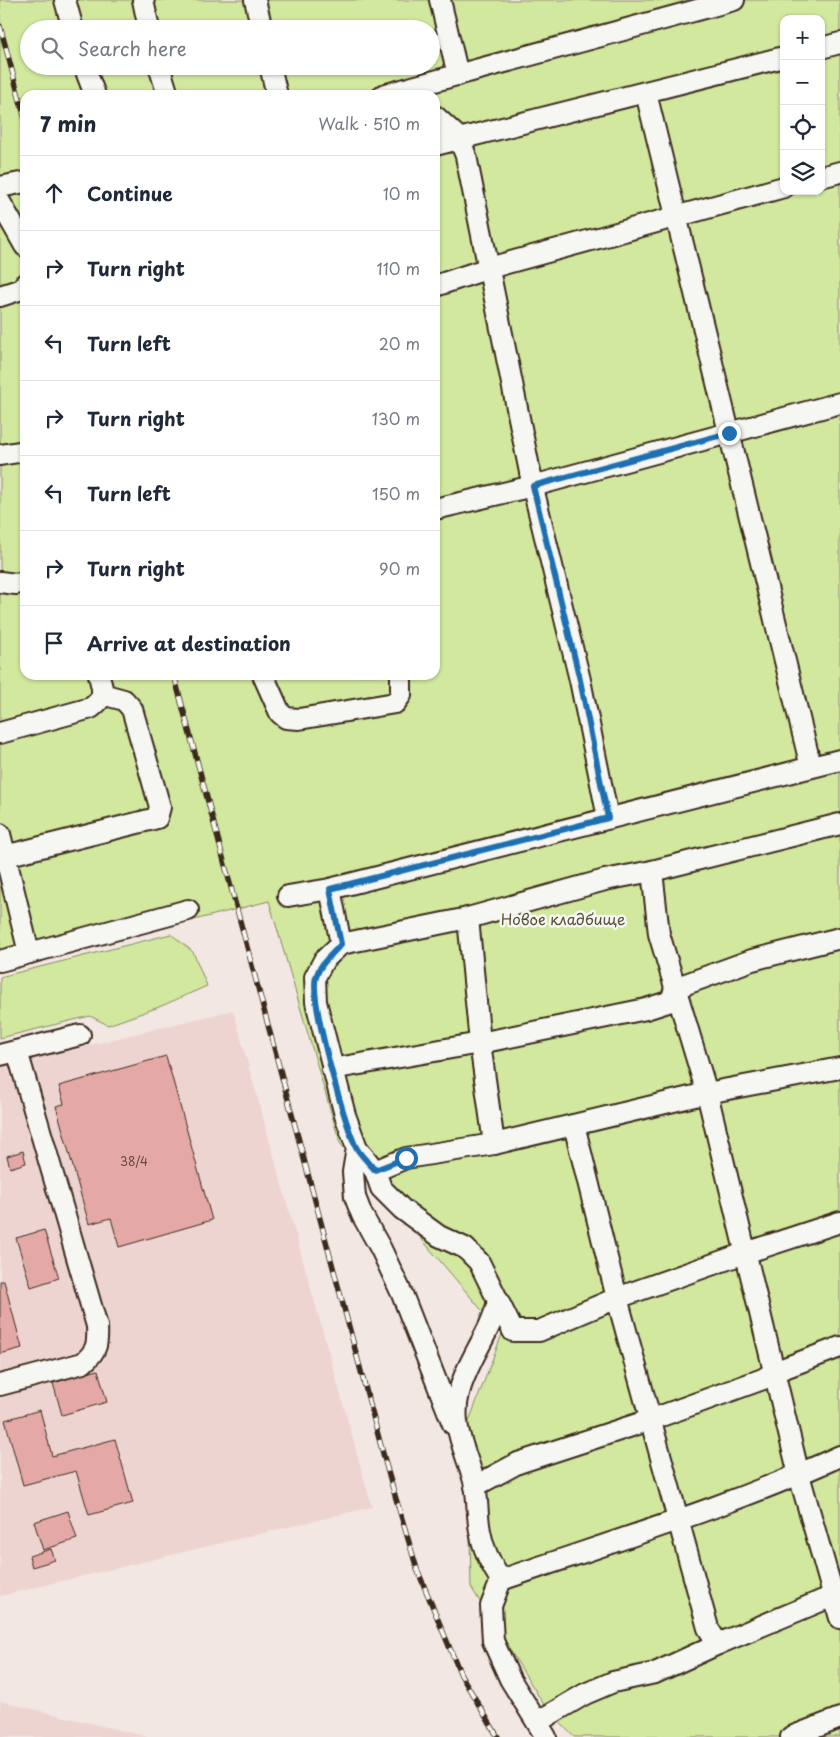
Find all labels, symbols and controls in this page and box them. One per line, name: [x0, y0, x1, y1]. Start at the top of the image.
map controls: [780, 15, 825, 195]
button: +: [780, 15, 825, 60]
search box: [20, 20, 440, 75]
icon: search: [38, 34, 66, 62]
text: Search here: [78, 34, 187, 62]
button: −: [780, 60, 825, 105]
button: locate: [780, 105, 825, 150]
text: 7 min: [40, 107, 96, 139]
text: Walk · 510 m: [318, 111, 420, 135]
button: layers: [780, 150, 825, 195]
icon: ahead: [40, 179, 68, 207]
text: Continue: [87, 179, 173, 207]
text: 10 m: [383, 181, 420, 205]
icon: right: [40, 254, 68, 282]
text: Turn right: [87, 254, 185, 282]
text: 110 m: [377, 256, 420, 280]
icon: left: [40, 329, 68, 357]
text: Turn left: [87, 329, 171, 357]
text: 20 m: [379, 331, 420, 355]
icon: right: [40, 404, 68, 432]
text: Turn right: [87, 404, 185, 432]
text: 130 m: [372, 406, 420, 430]
route end: [718, 422, 741, 445]
icon: left: [40, 479, 68, 507]
text: Turn left: [87, 479, 171, 507]
text: 150 m: [372, 481, 420, 505]
icon: right: [40, 554, 68, 582]
text: Turn right: [87, 554, 185, 582]
text: 90 m: [379, 556, 420, 580]
icon: arrive: [40, 629, 68, 657]
text: Arrive at destination: [87, 629, 291, 657]
park label: Новое кладбище: [501, 907, 625, 930]
route start: [395, 1147, 418, 1170]
house number: 38/4: [120, 1152, 148, 1170]

